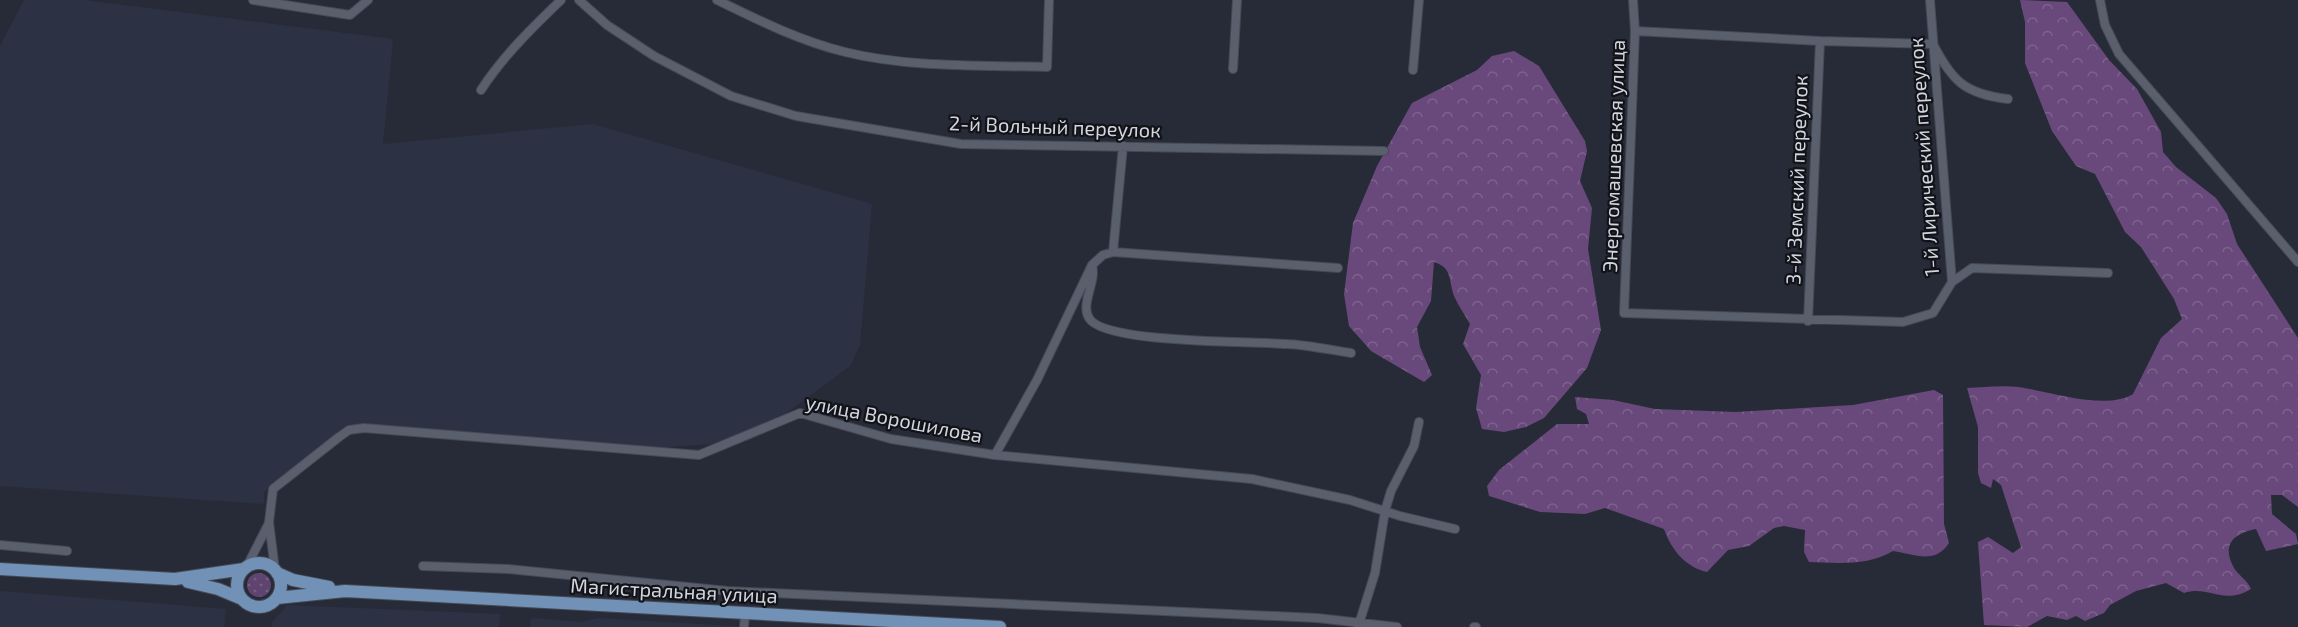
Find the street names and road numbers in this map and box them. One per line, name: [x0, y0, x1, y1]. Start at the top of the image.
street label: 1-й Лирический переулок: [1903, 37, 1944, 277]
street label: Энергомашевская улица: [1597, 39, 1630, 273]
street label: 3-й Земский переулок: [1780, 75, 1813, 285]
street label: 2-й Вольный переулок: [949, 110, 1162, 143]
street label: улица Ворошилова: [803, 389, 985, 448]
street label: Магистральная улица: [570, 573, 778, 608]

